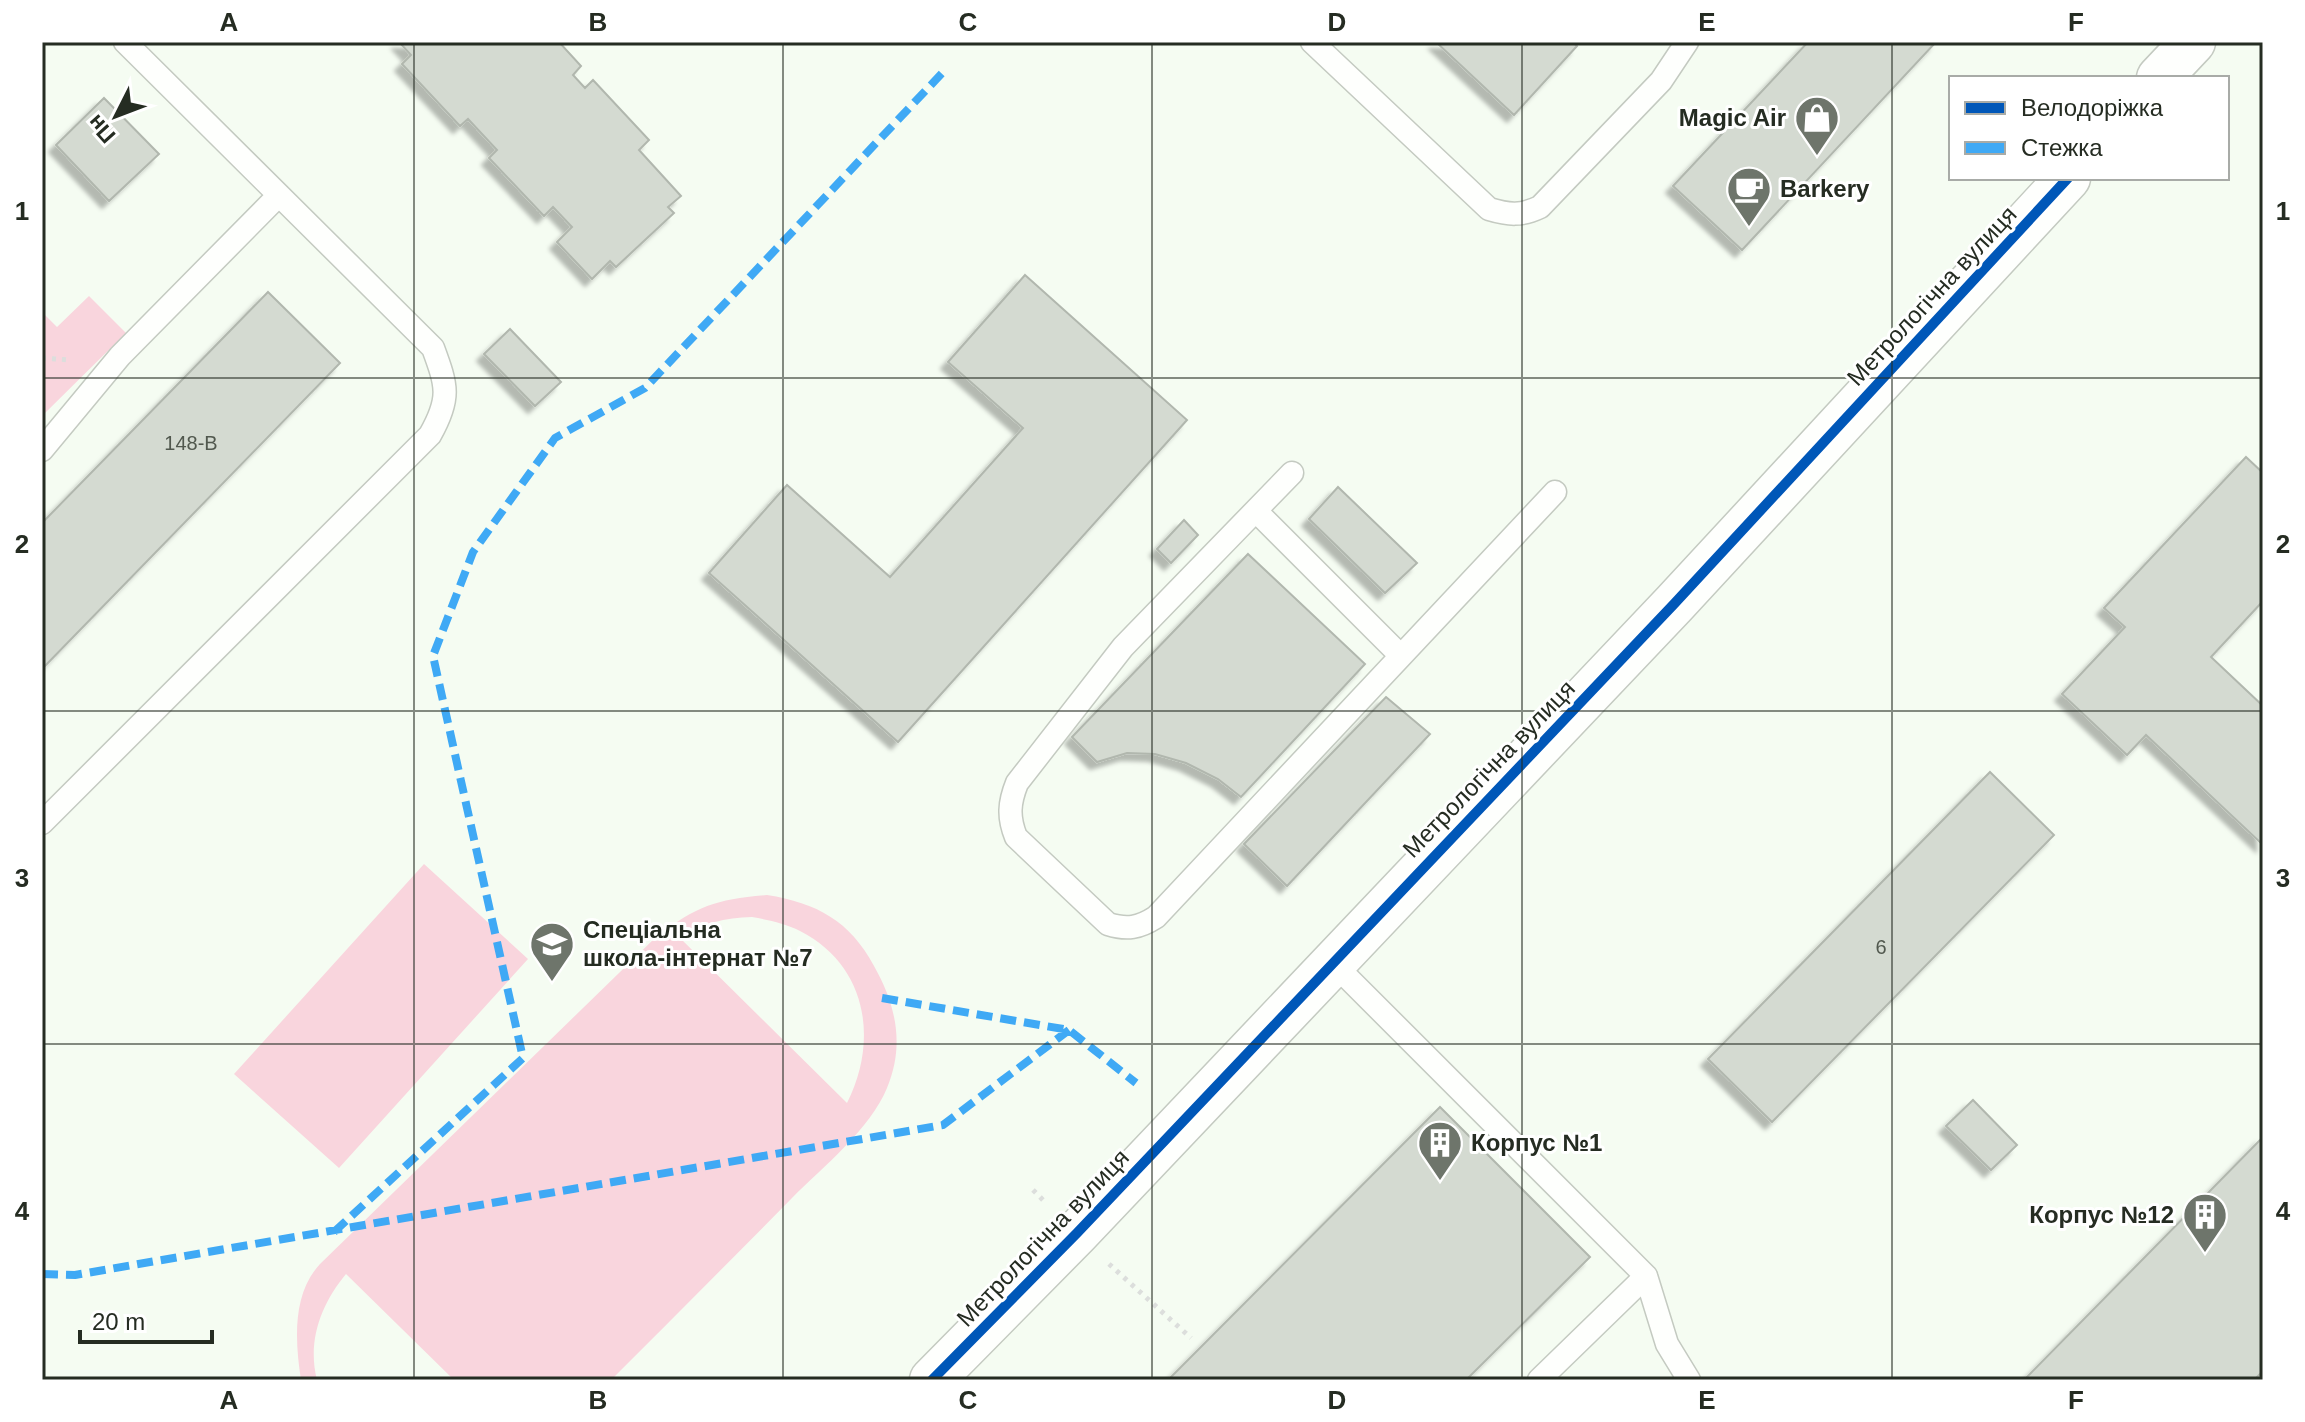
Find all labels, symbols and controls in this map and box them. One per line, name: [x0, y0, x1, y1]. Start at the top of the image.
text: A: [220, 7, 239, 37]
text: B: [589, 7, 607, 37]
text: C: [959, 7, 978, 37]
text: D: [1328, 7, 1346, 37]
text: E: [1698, 7, 1716, 37]
text: F: [2068, 7, 2084, 37]
north arrow: [76, 76, 156, 156]
legend: [1949, 76, 2229, 180]
shop icon: Magic Air: [1793, 94, 1841, 157]
text: Велодоріжка: [2021, 94, 2164, 121]
place label: Magic Air: [1679, 104, 1786, 131]
text: Пн: [82, 110, 121, 148]
text: Стежка: [2021, 134, 2103, 161]
cafe icon: Barkery: [1725, 165, 1773, 228]
place label: Barkery: [1780, 175, 1870, 202]
text: 1: [15, 196, 29, 226]
text: 1: [2276, 196, 2290, 226]
street label: Метрологічна вулиця: [1842, 200, 2022, 391]
house number: 148-В: [164, 432, 218, 454]
text: 2: [15, 529, 29, 559]
text: 2: [2276, 529, 2290, 559]
street label: Метрологічна вулиця: [1397, 675, 1580, 863]
text: 3: [15, 863, 29, 893]
text: 3: [2276, 863, 2290, 893]
place label: Спеціальна школа-інтернат №7: [583, 916, 813, 971]
school or university icon: Спеціальна школа-інтернат №7: [528, 920, 576, 983]
house number: 6: [1875, 936, 1887, 958]
building icon: Корпус №1: [1416, 1119, 1464, 1182]
place label: Корпус №1: [1471, 1129, 1602, 1156]
street label: Метрологічна вулиця: [951, 1144, 1134, 1332]
building icon: Корпус №12: [2181, 1191, 2229, 1254]
text: 4: [15, 1196, 30, 1226]
text: 4: [2276, 1196, 2291, 1226]
place label: Корпус №12: [2029, 1201, 2174, 1228]
scale bar: [80, 1294, 212, 1344]
text: 20 m: [92, 1308, 145, 1335]
text: A: [220, 1385, 239, 1415]
text: B: [589, 1385, 607, 1415]
text: C: [959, 1385, 978, 1415]
text: D: [1328, 1385, 1346, 1415]
text: E: [1698, 1385, 1716, 1415]
text: F: [2068, 1385, 2084, 1415]

